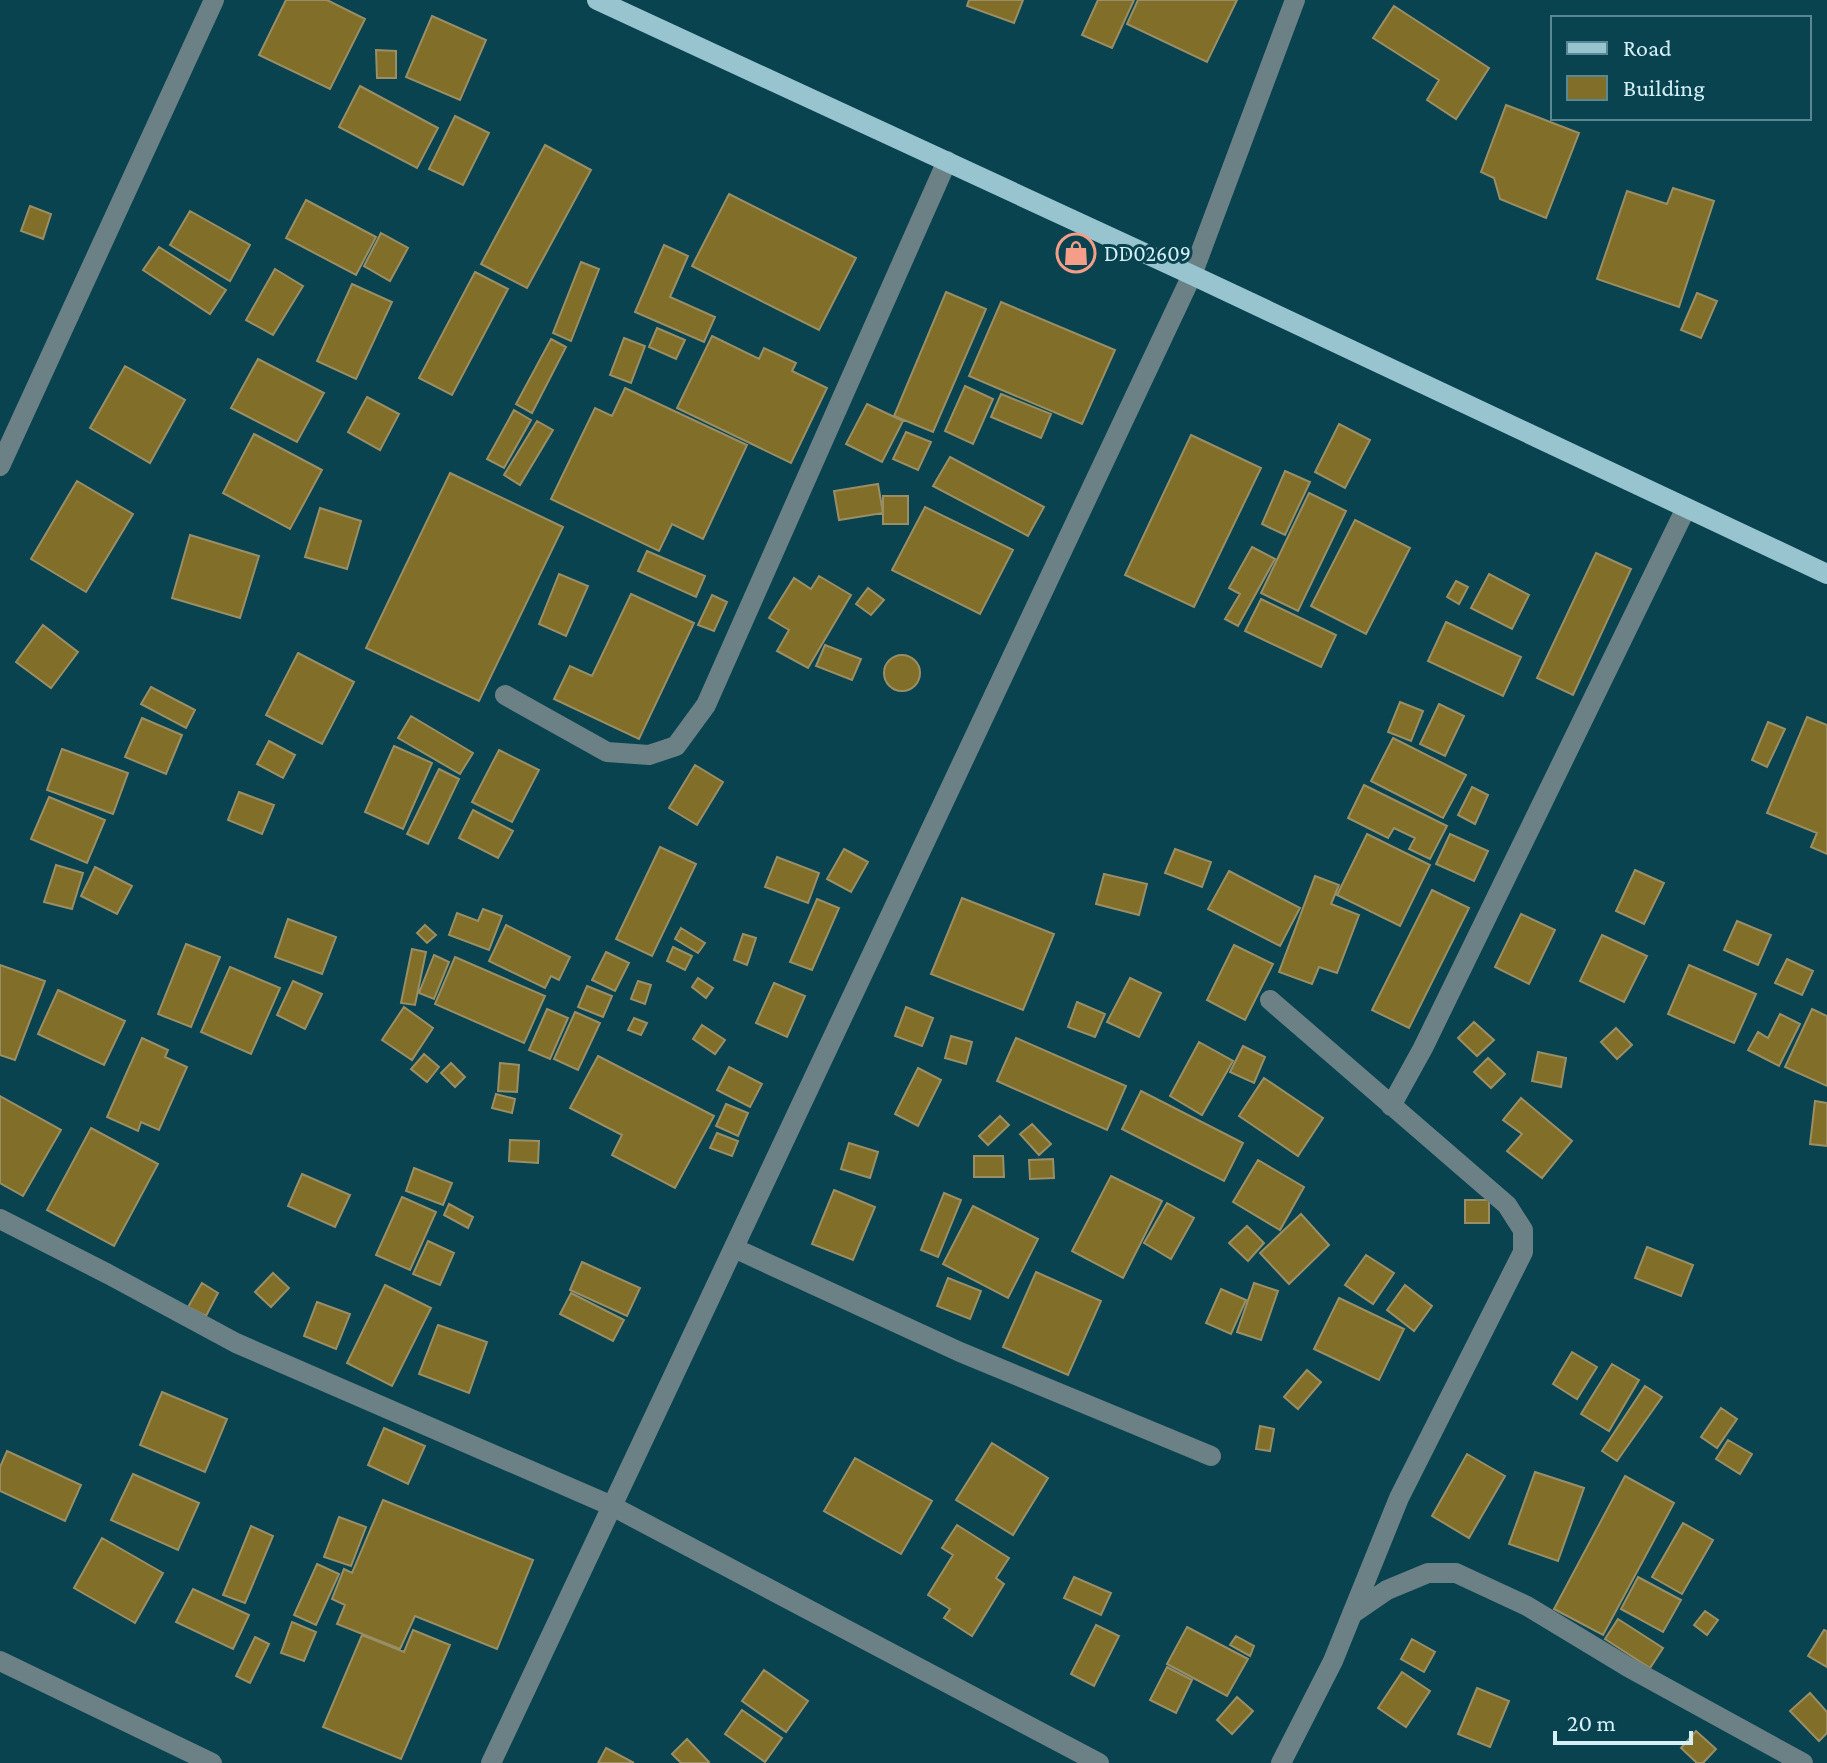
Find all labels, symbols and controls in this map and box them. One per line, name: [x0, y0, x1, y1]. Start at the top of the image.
legend: [1551, 16, 1811, 120]
text: Road: [1623, 34, 1672, 61]
text: Building: [1623, 74, 1705, 101]
shop icon: DD02609: [1055, 232, 1097, 274]
place label: DD02609: [1104, 241, 1191, 266]
scale bar: [1555, 1695, 1691, 1745]
text: 20 m: [1567, 1709, 1616, 1736]

